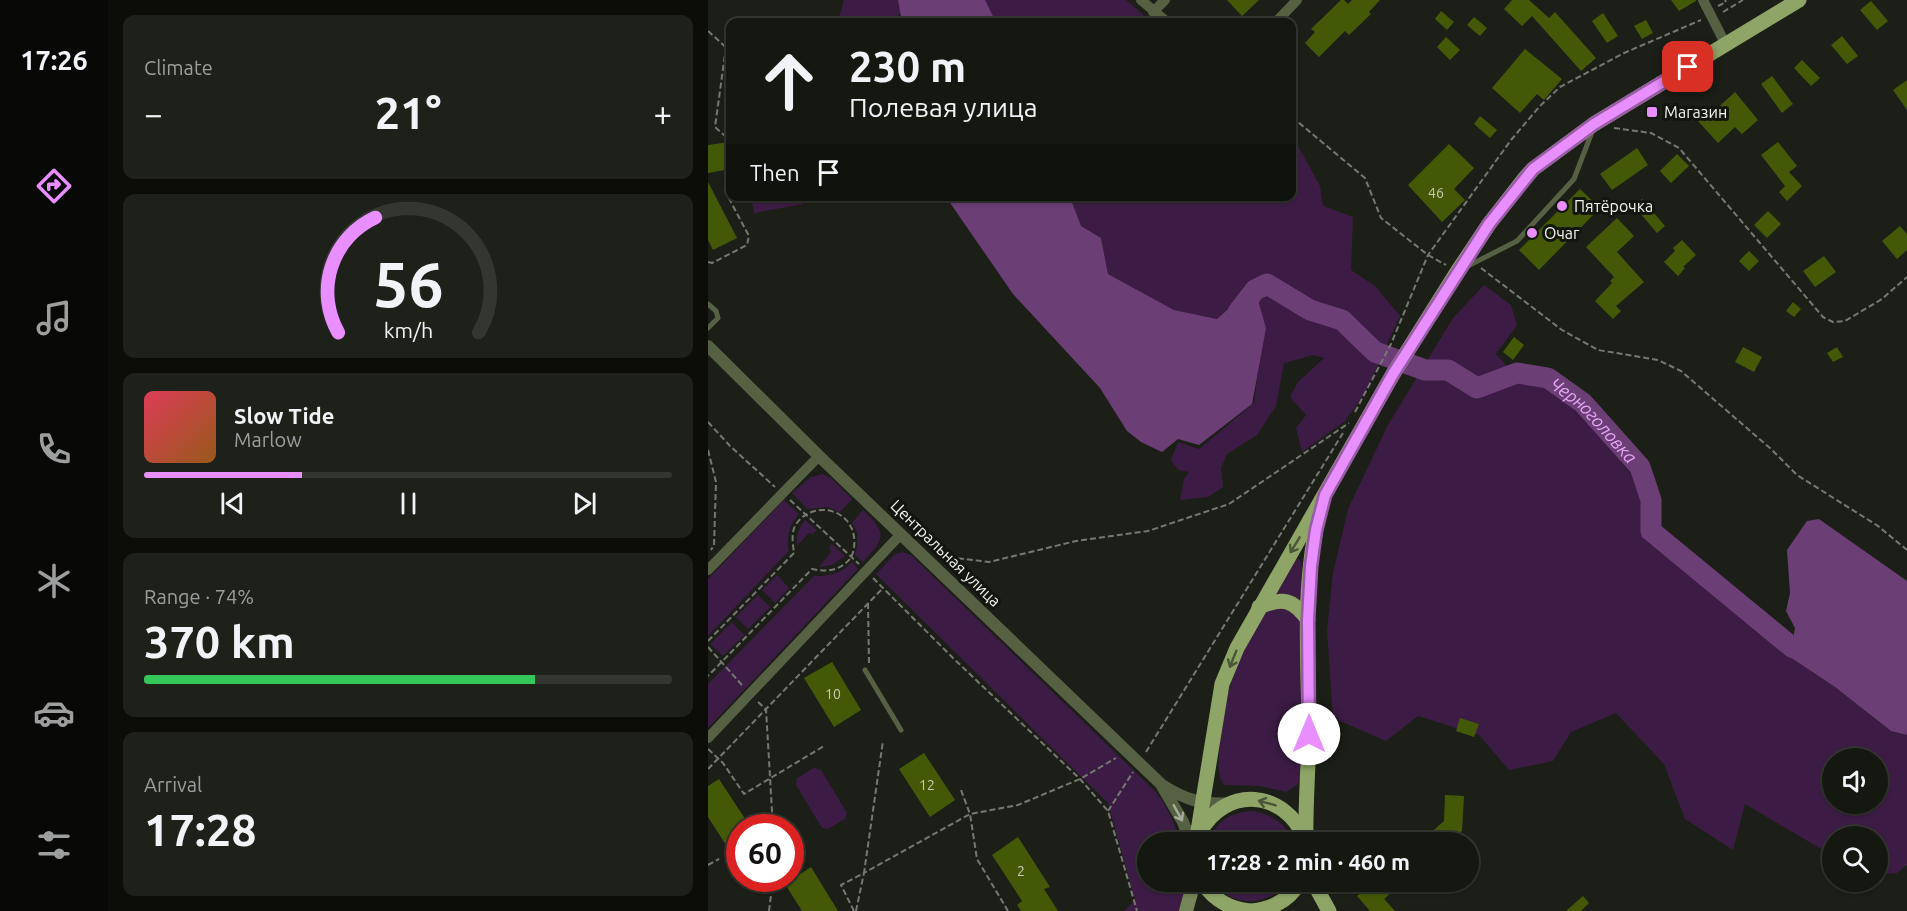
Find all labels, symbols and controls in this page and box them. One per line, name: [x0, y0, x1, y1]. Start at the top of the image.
pin: [1662, 41, 1713, 92]
icon: ahead: [750, 42, 828, 120]
text: 230 m: [849, 43, 966, 90]
text: 17:26: [20, 45, 88, 75]
icon: arrive: [1671, 50, 1704, 83]
text: Climate: [144, 56, 213, 79]
text: 21°: [375, 87, 441, 138]
text: Полевая улица: [849, 92, 1038, 122]
text: −: [144, 95, 163, 132]
text: +: [653, 95, 672, 132]
place label: Магазин: [1664, 103, 1727, 121]
marker: Магазин: [1645, 105, 1659, 119]
icon: arrive: [812, 156, 845, 189]
text: Then: [750, 160, 800, 185]
icon: directions: [33, 165, 75, 207]
house number: 46: [1428, 185, 1444, 201]
place label: Пятёрочка: [1574, 197, 1653, 215]
marker: Пятёрочка: [1555, 199, 1569, 213]
place label: Очаг: [1544, 224, 1580, 242]
marker: Очаг: [1525, 226, 1539, 240]
text: 56: [373, 249, 443, 319]
icon: music: [33, 297, 75, 339]
text: km/h: [383, 319, 433, 343]
water label: Черноголовка: [1547, 373, 1642, 467]
text: Slow Tide: [234, 403, 334, 428]
icon: phone: [33, 428, 75, 470]
text: Marlow: [234, 428, 302, 451]
icon: previous: [216, 487, 249, 520]
icon: pause: [392, 487, 425, 520]
icon: next: [568, 487, 601, 520]
street label: Центральная улица: [887, 496, 1005, 610]
one-way arrow: [1289, 536, 1301, 553]
icon: climate: [33, 560, 75, 602]
text: Range · 74%: [144, 585, 254, 608]
text: 370 km: [144, 616, 295, 667]
one-way arrow: [1227, 649, 1238, 667]
house number: 10: [825, 686, 841, 702]
icon: car: [33, 692, 75, 734]
position arrow: [1277, 702, 1341, 766]
map controls: [1822, 748, 1888, 892]
button: sound: [1822, 748, 1888, 814]
text: Arrival: [144, 773, 202, 796]
house number: 12: [919, 777, 935, 793]
one-way arrow: [1258, 796, 1277, 808]
text: 17:28: [144, 804, 257, 855]
one-way arrow: [1173, 804, 1184, 822]
speed limit sign: 60: [726, 814, 804, 892]
icon: filters: [33, 824, 75, 866]
button: search: [1822, 826, 1888, 892]
text: 17:28 · 2 min · 460 m: [1206, 849, 1410, 874]
house number: 2: [1017, 863, 1025, 879]

